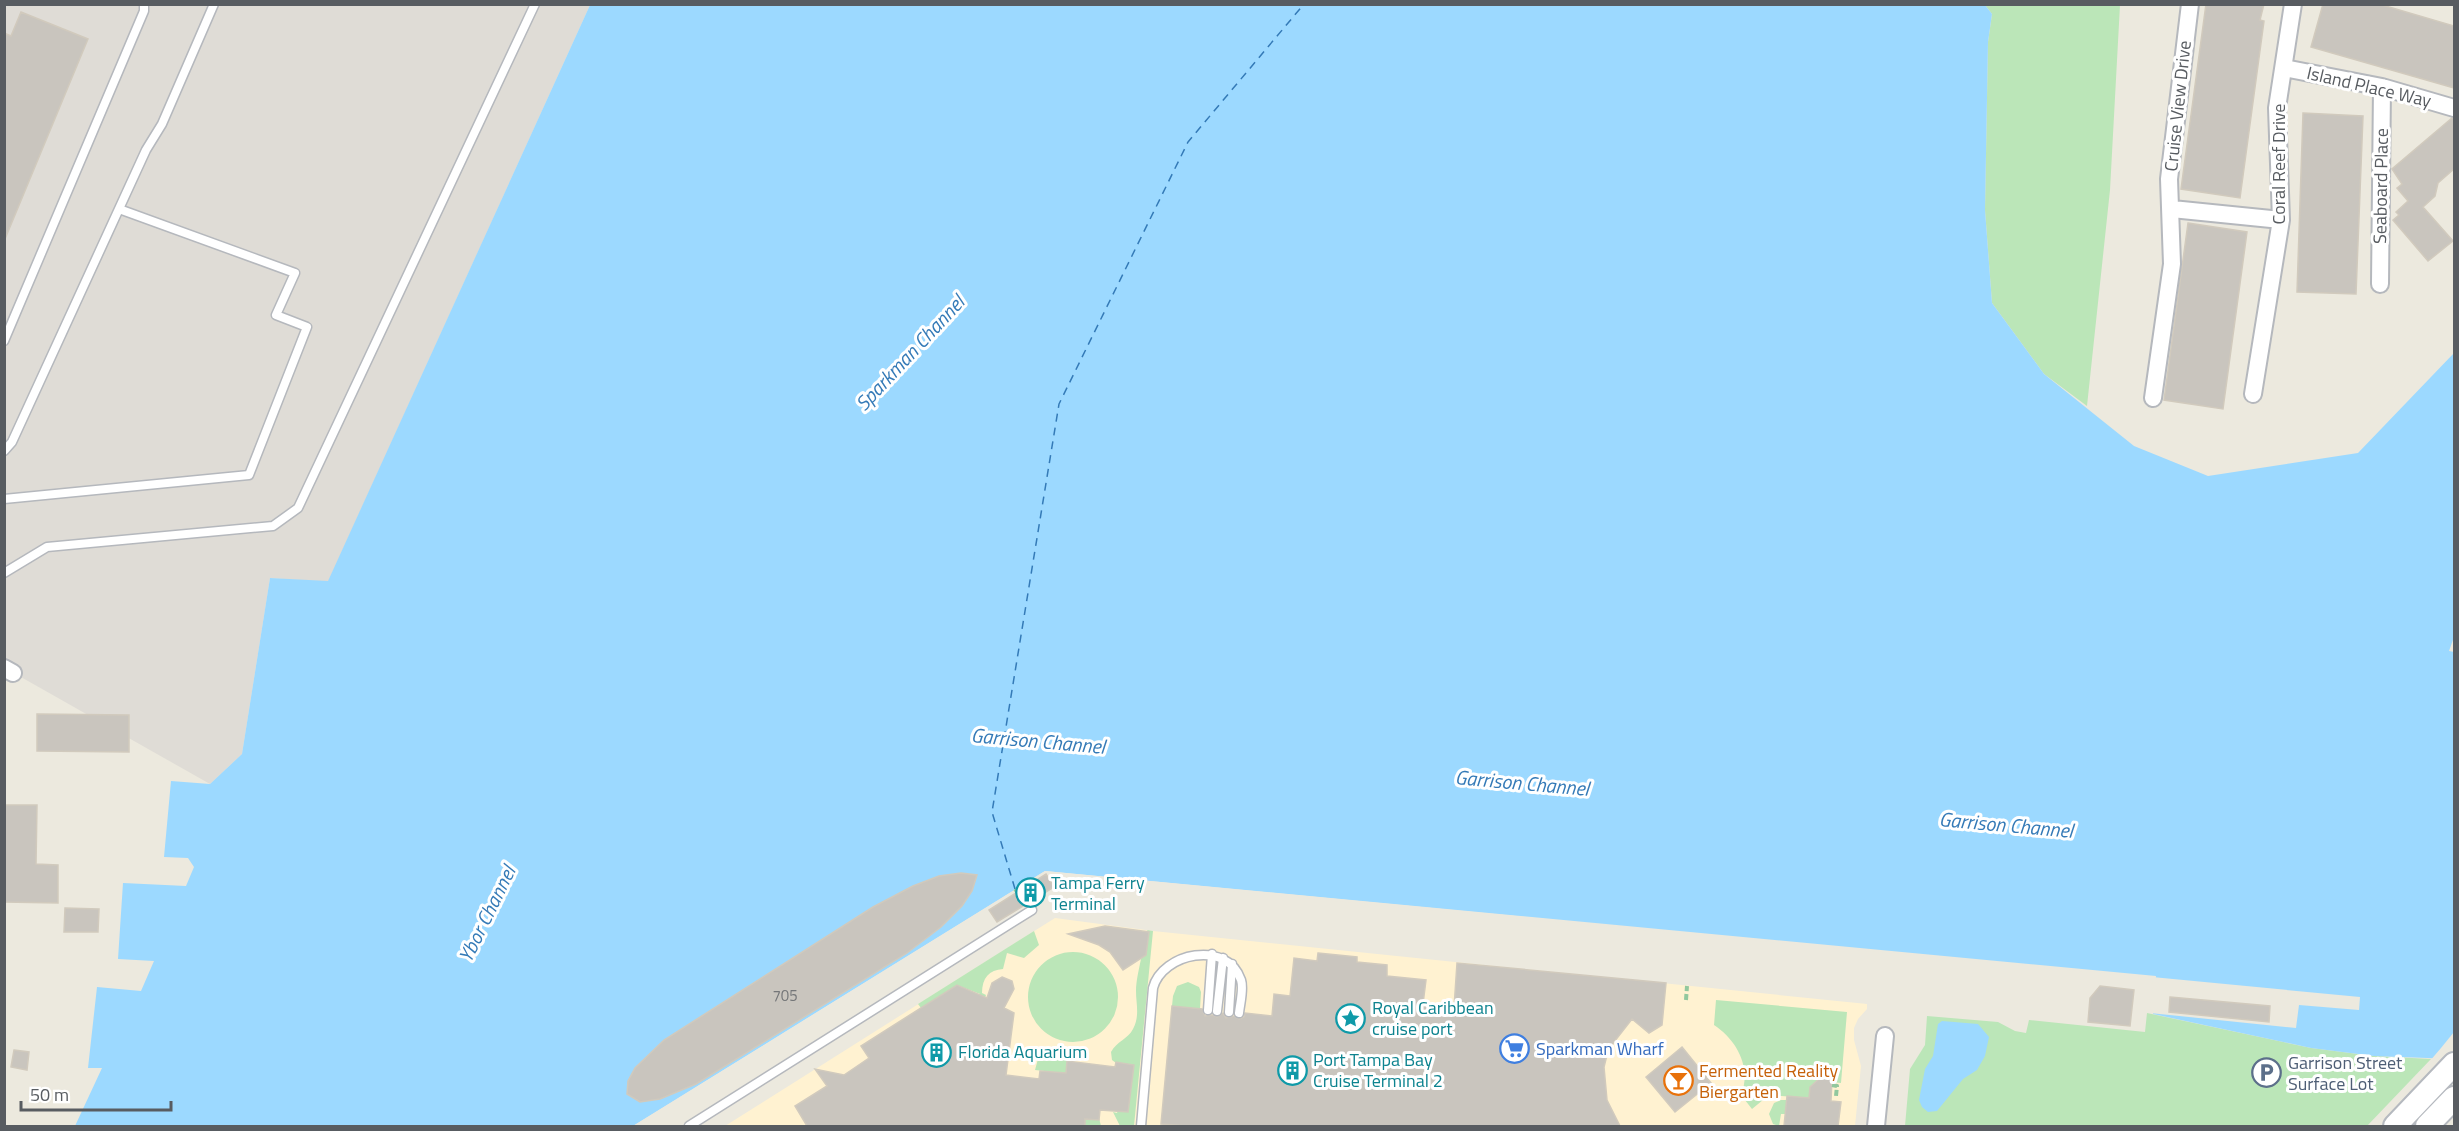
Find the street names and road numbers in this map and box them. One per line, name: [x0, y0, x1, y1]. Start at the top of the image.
street label: Cruise View Drive: [2157, 39, 2198, 173]
street label: Island Place Way: [2304, 59, 2434, 114]
street label: Coral Reef Drive: [2265, 104, 2292, 224]
street label: Seaboard Place: [2366, 128, 2395, 244]

